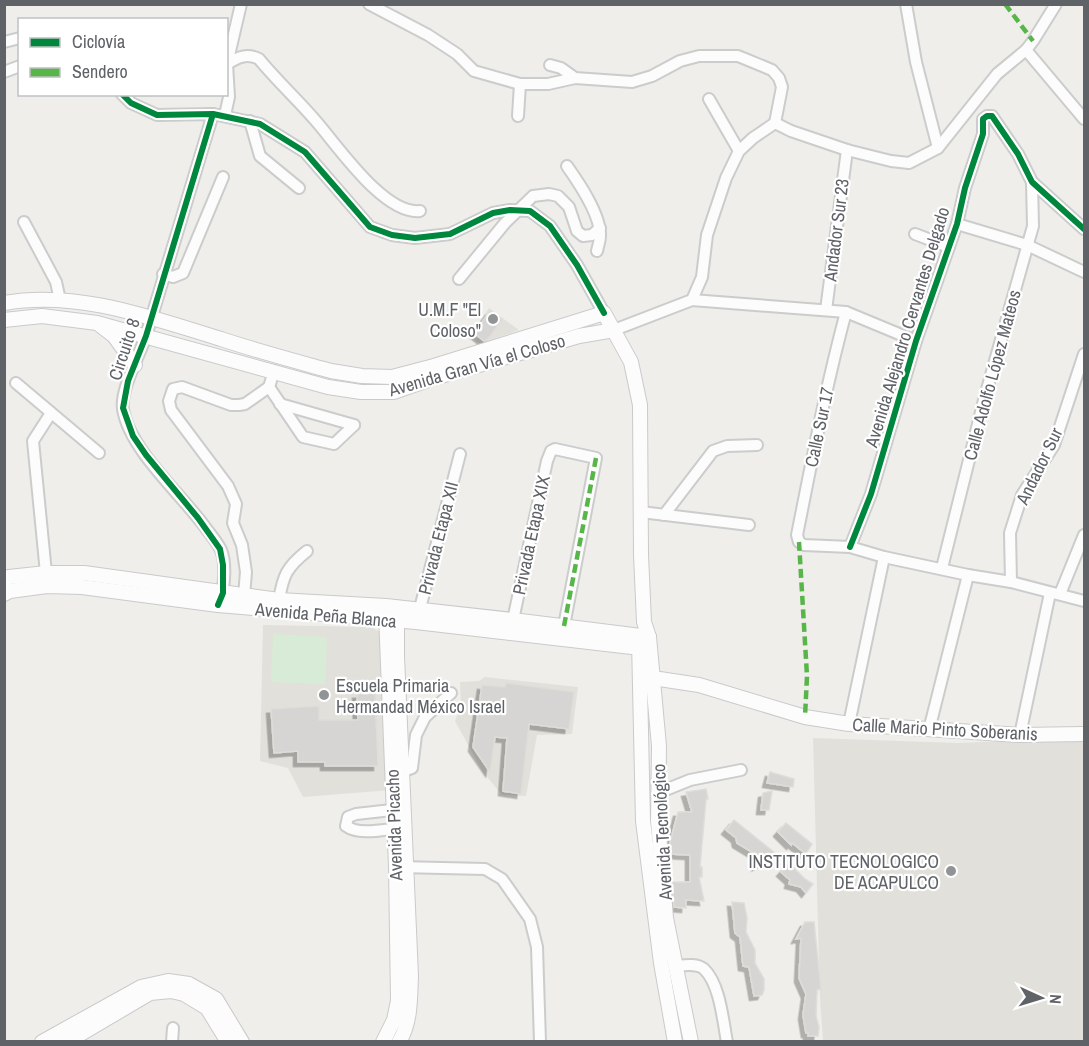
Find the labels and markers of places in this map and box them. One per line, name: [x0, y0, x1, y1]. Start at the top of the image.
place label: U.M.F "El Coloso": [418, 297, 481, 343]
marker: U.M.F "El Coloso": [486, 312, 500, 326]
place label: Escuela Primaria Hermandad México Israel: [336, 673, 505, 719]
marker: Escuela Primaria Hermandad México Israel: [317, 688, 331, 702]
place label: INSTITUTO TECNOLOGICO DE ACAPULCO: [748, 849, 939, 895]
marker: INSTITUTO TECNOLOGICO DE ACAPULCO: [944, 864, 958, 878]

